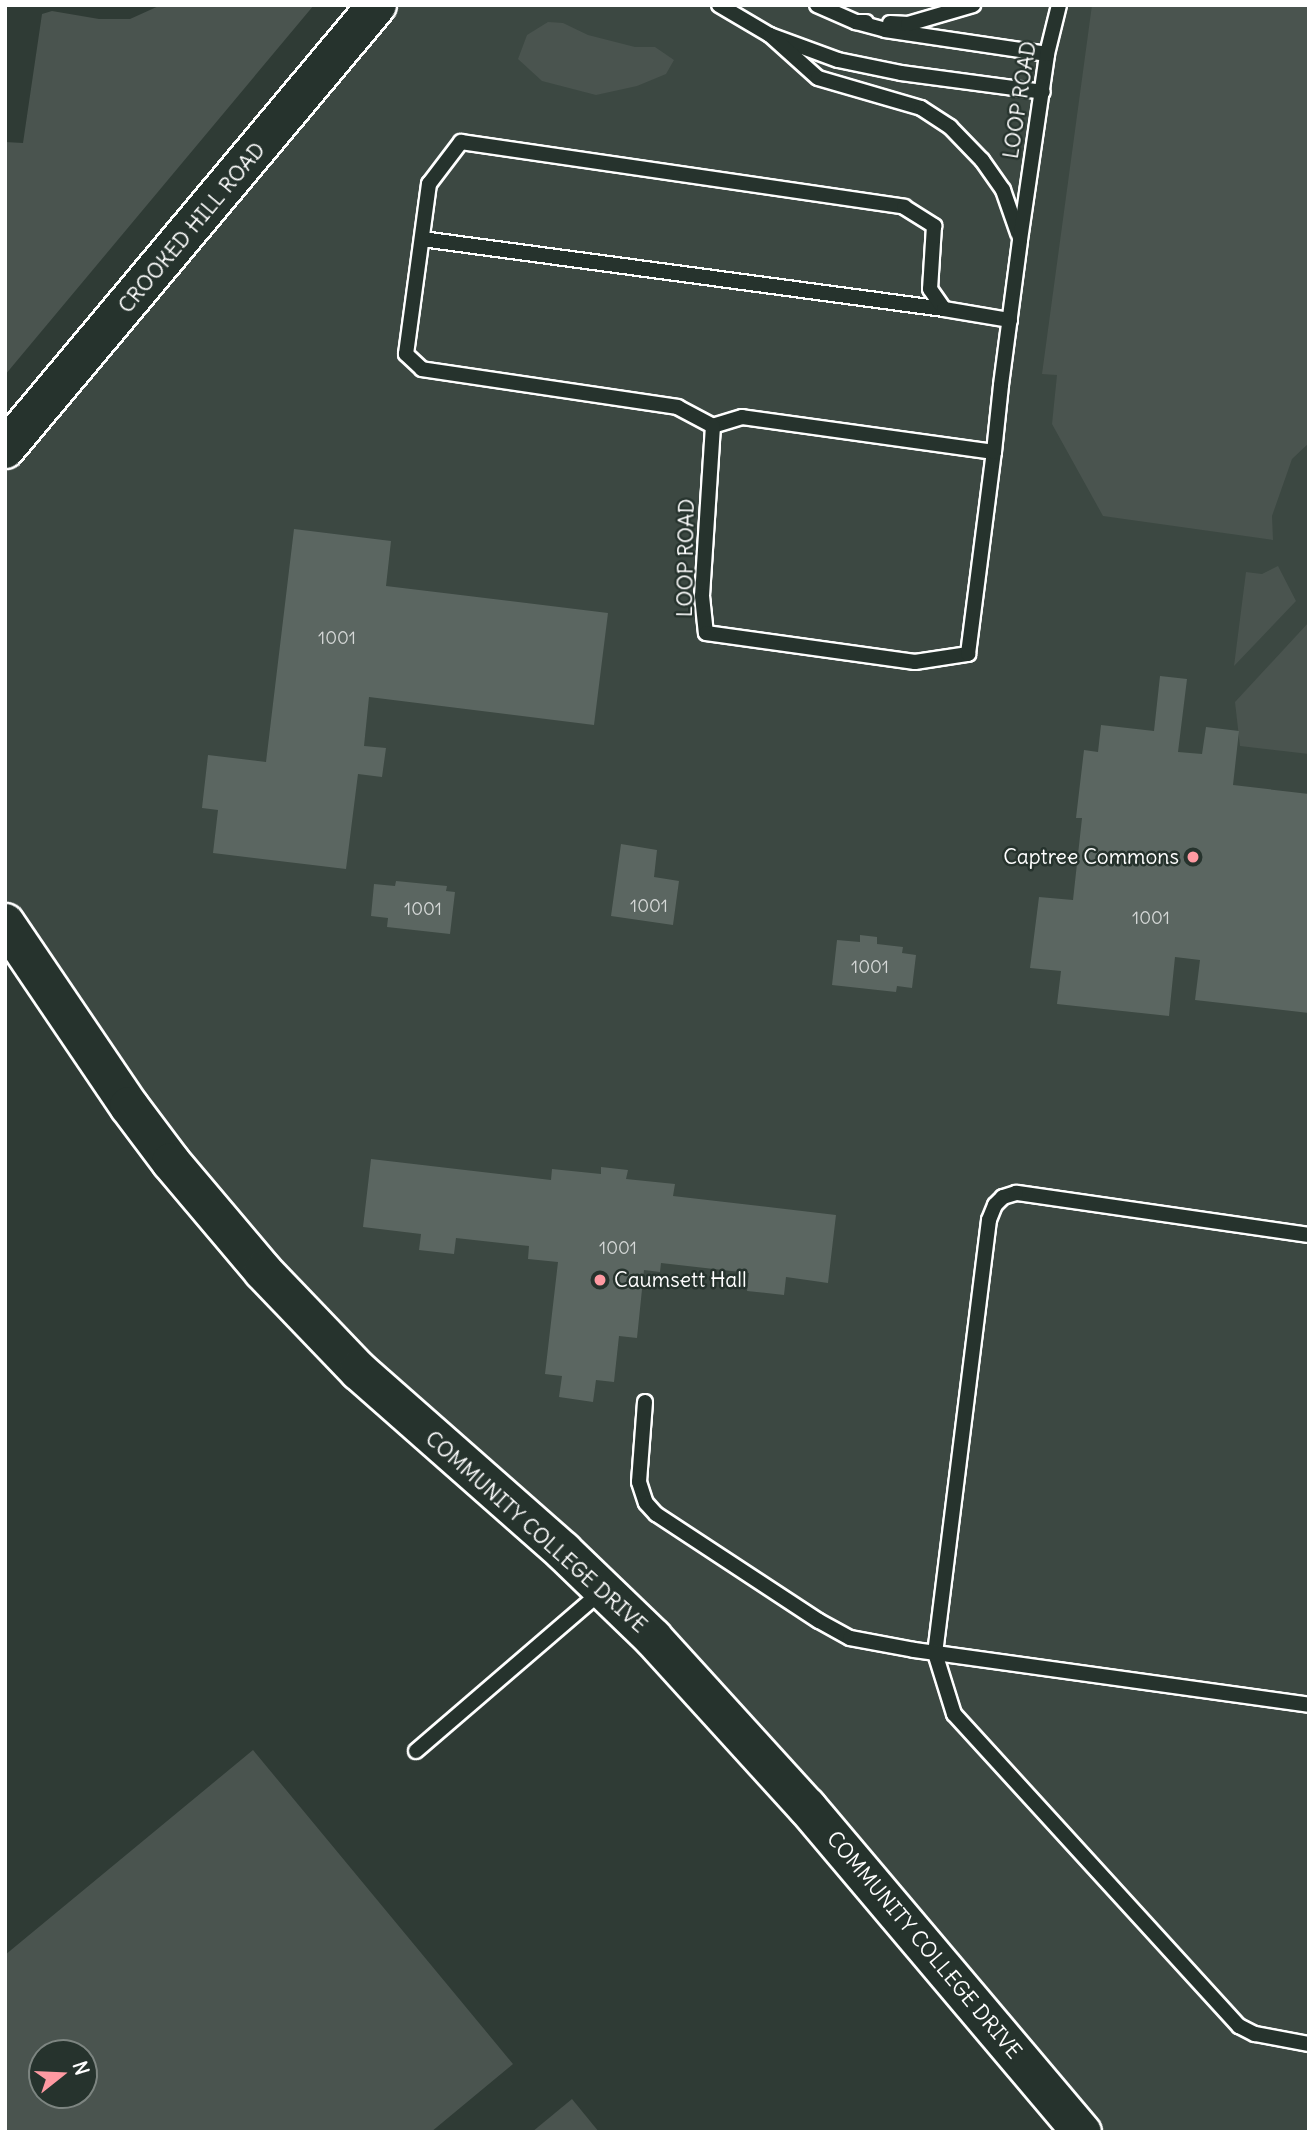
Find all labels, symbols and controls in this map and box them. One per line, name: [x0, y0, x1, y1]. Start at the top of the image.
street label: LOOP ROAD: [998, 39, 1042, 161]
street label: CROOKED HILL ROAD: [113, 138, 271, 318]
street label: LOOP ROAD: [672, 498, 700, 618]
house number: 1001: [318, 627, 356, 649]
place label: Captree Commons: [1003, 844, 1179, 870]
marker: Captree Commons: [1185, 849, 1201, 865]
house number: 1001: [630, 895, 668, 917]
house number: 1001: [404, 898, 442, 920]
house number: 1001: [1132, 907, 1170, 929]
house number: 1001: [851, 956, 889, 978]
house number: 1001: [599, 1237, 637, 1259]
place label: Caumsett Hall: [614, 1267, 747, 1293]
marker: Caumsett Hall: [592, 1272, 608, 1288]
street label: COMMUNITY COLLEGE DRIVE: [420, 1426, 652, 1638]
street label: COMMUNITY COLLEGE DRIVE: [821, 1826, 1027, 2064]
north arrow: [28, 2039, 98, 2109]
text: N: [68, 2058, 95, 2078]

